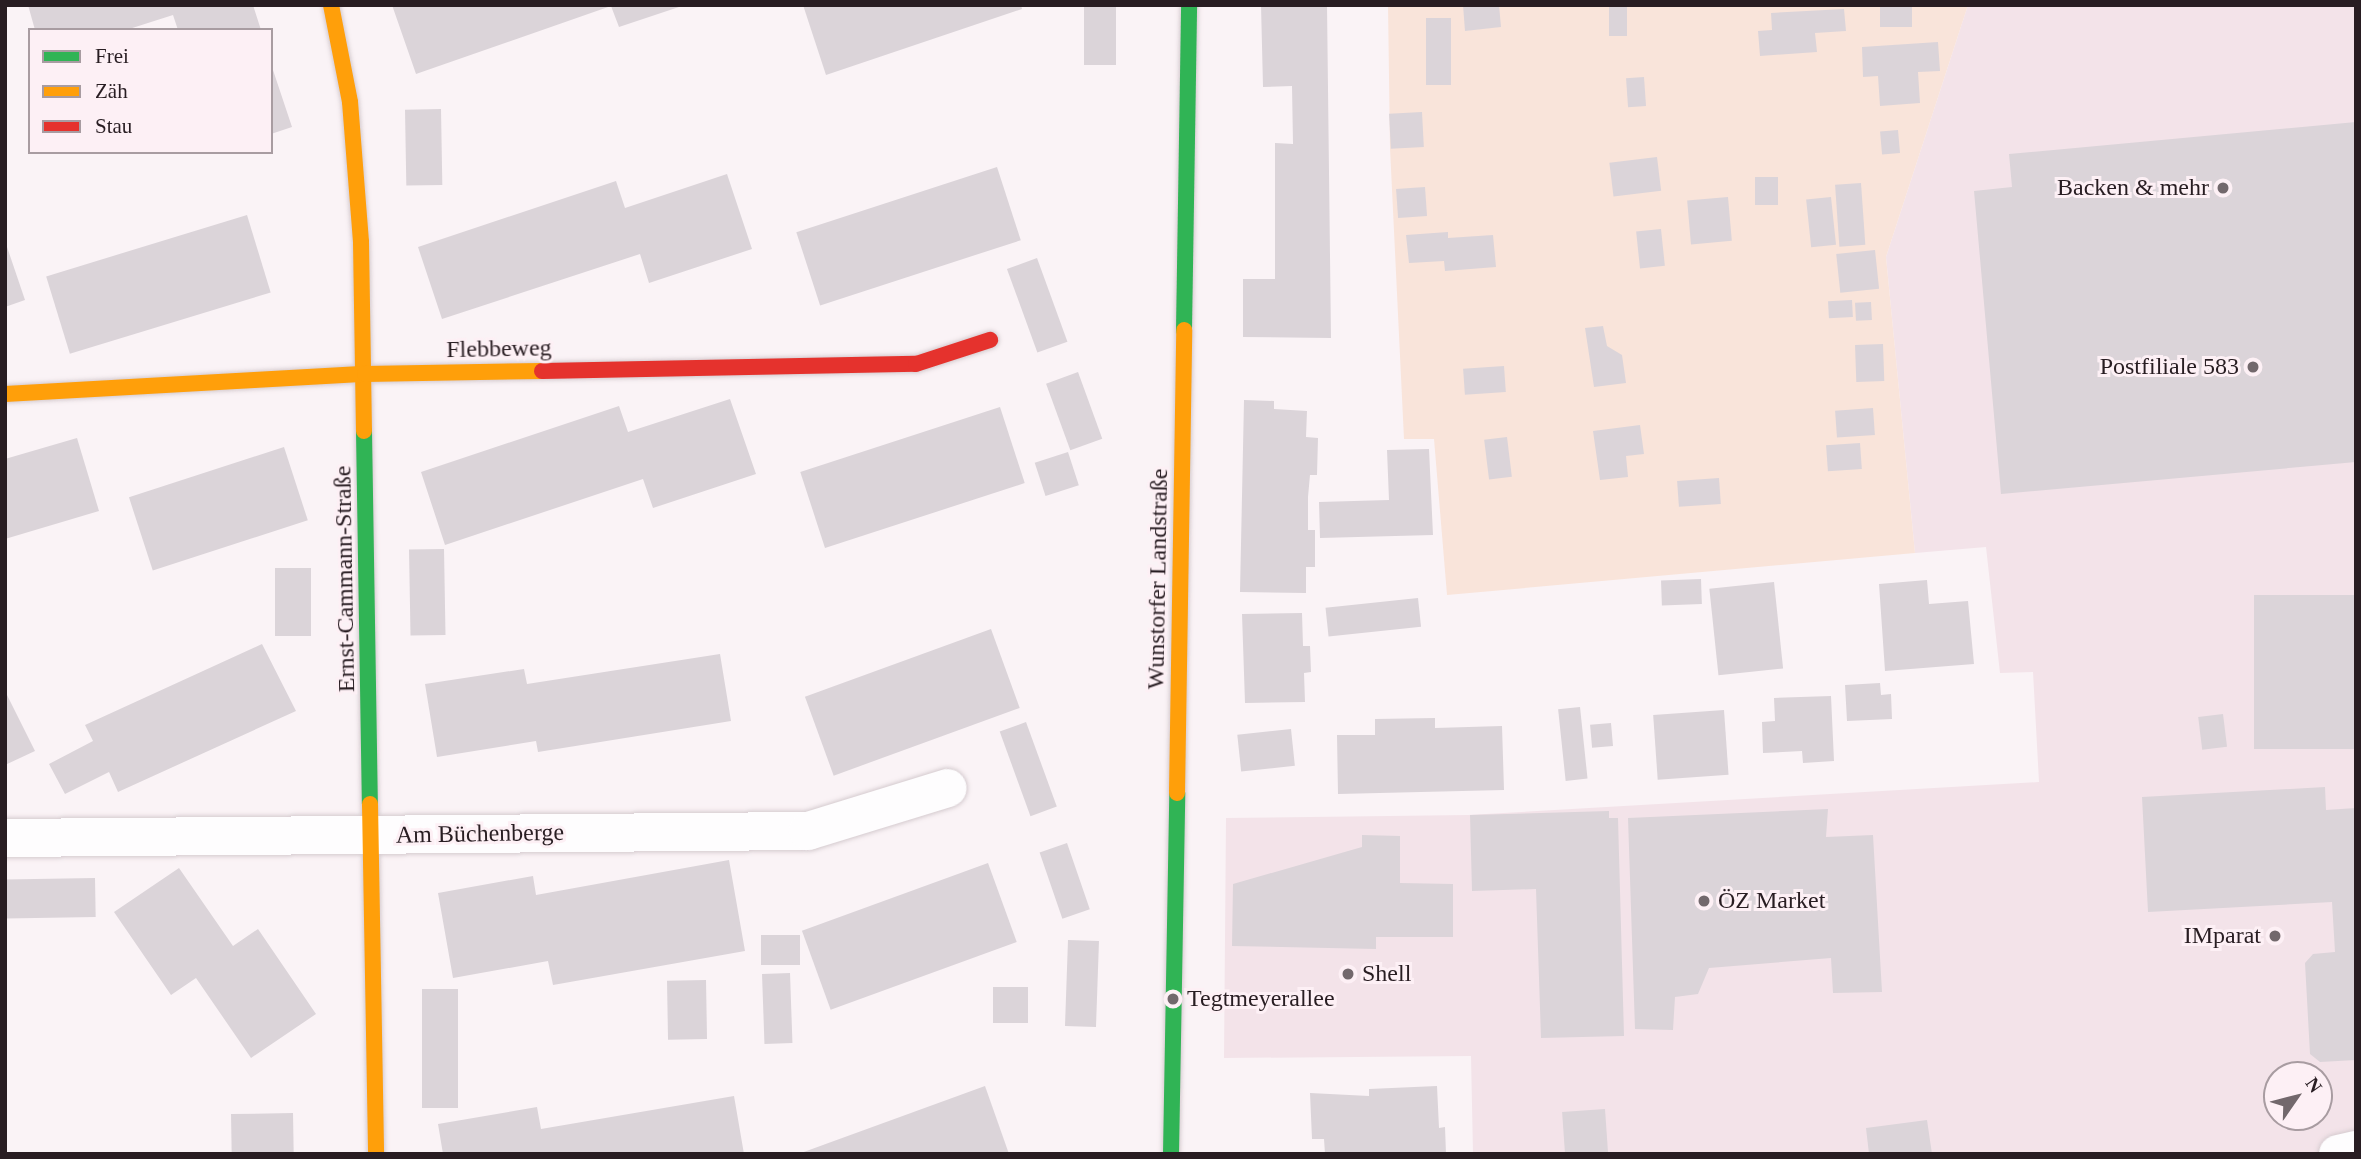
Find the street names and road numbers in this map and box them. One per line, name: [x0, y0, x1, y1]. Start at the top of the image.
street label: Flebbeweg: [446, 334, 552, 364]
street label: Ernst-Cammann-Straße: [329, 465, 361, 693]
street label: Wunstorfer Landstraße: [1142, 468, 1174, 690]
street label: Am Büchenberge: [396, 818, 564, 850]

